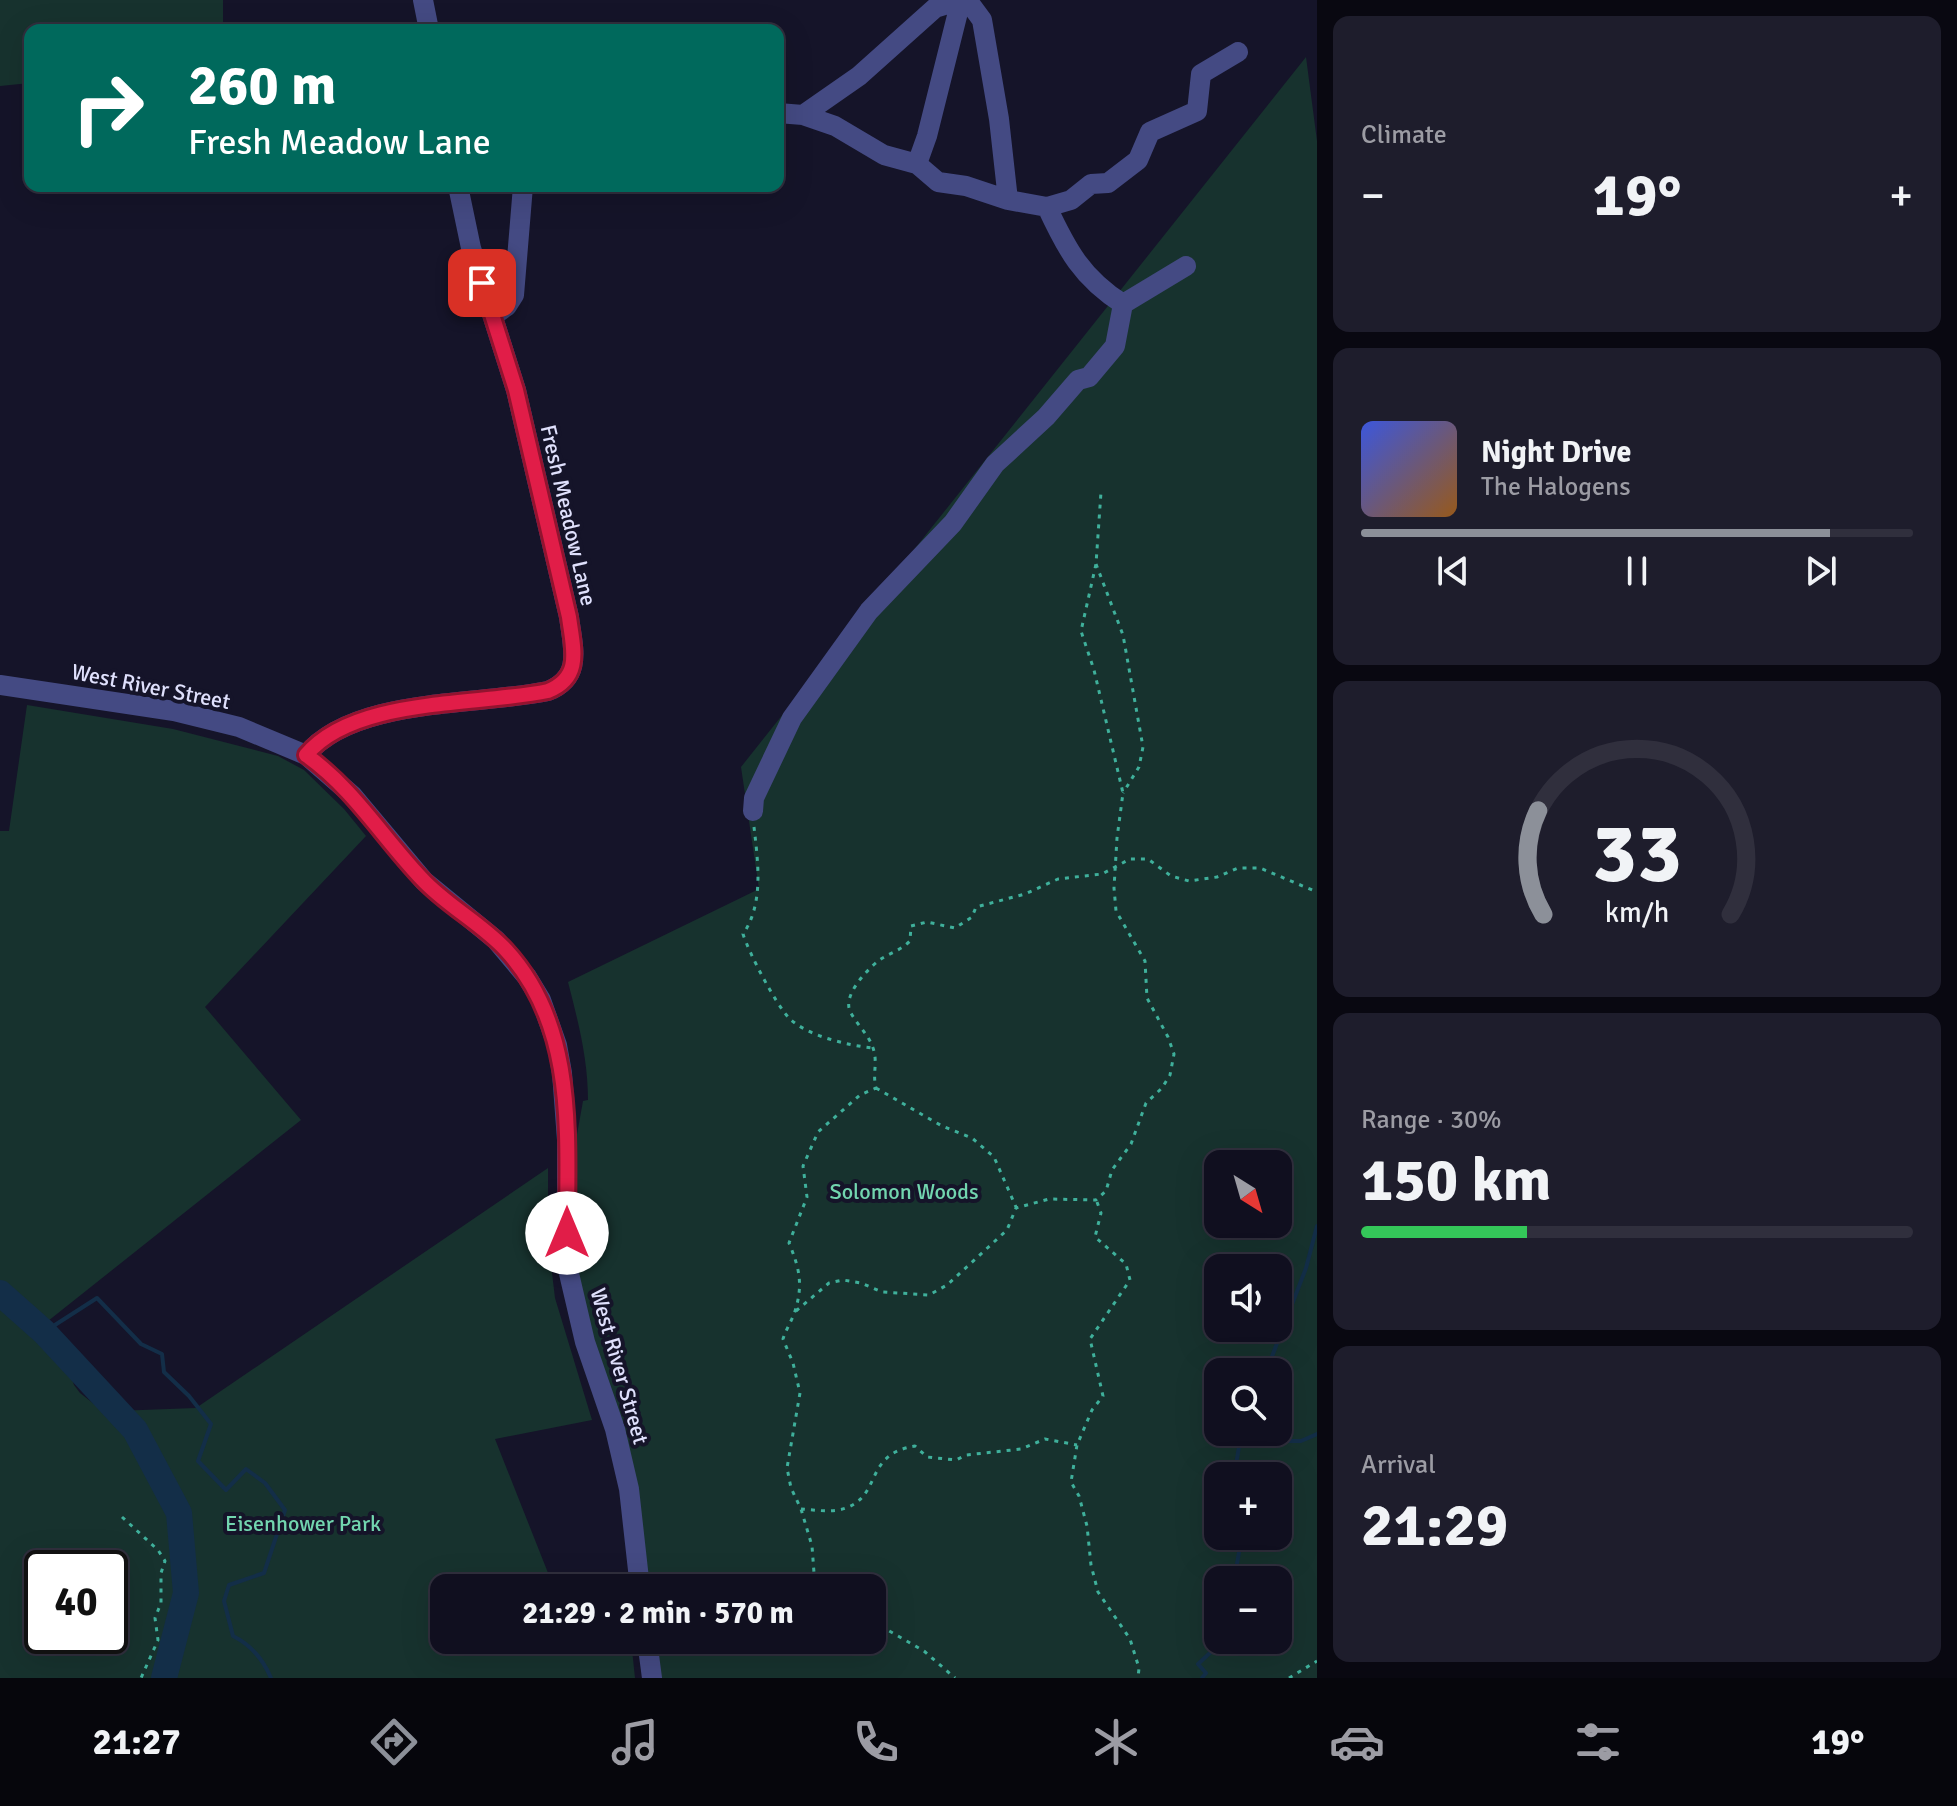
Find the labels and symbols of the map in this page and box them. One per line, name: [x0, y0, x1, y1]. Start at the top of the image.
pin: [448, 249, 516, 317]
street label: Fresh Meadow Lane: [535, 422, 602, 608]
street label: West River Street: [69, 658, 233, 715]
north arrow: [1204, 1150, 1292, 1238]
park label: Solomon Woods: [829, 1178, 979, 1205]
position arrow: [525, 1191, 609, 1275]
street label: West River Street: [584, 1285, 655, 1448]
park label: Eisenhower Park: [225, 1510, 381, 1537]
speed limit sign: 40: [24, 1550, 128, 1654]

